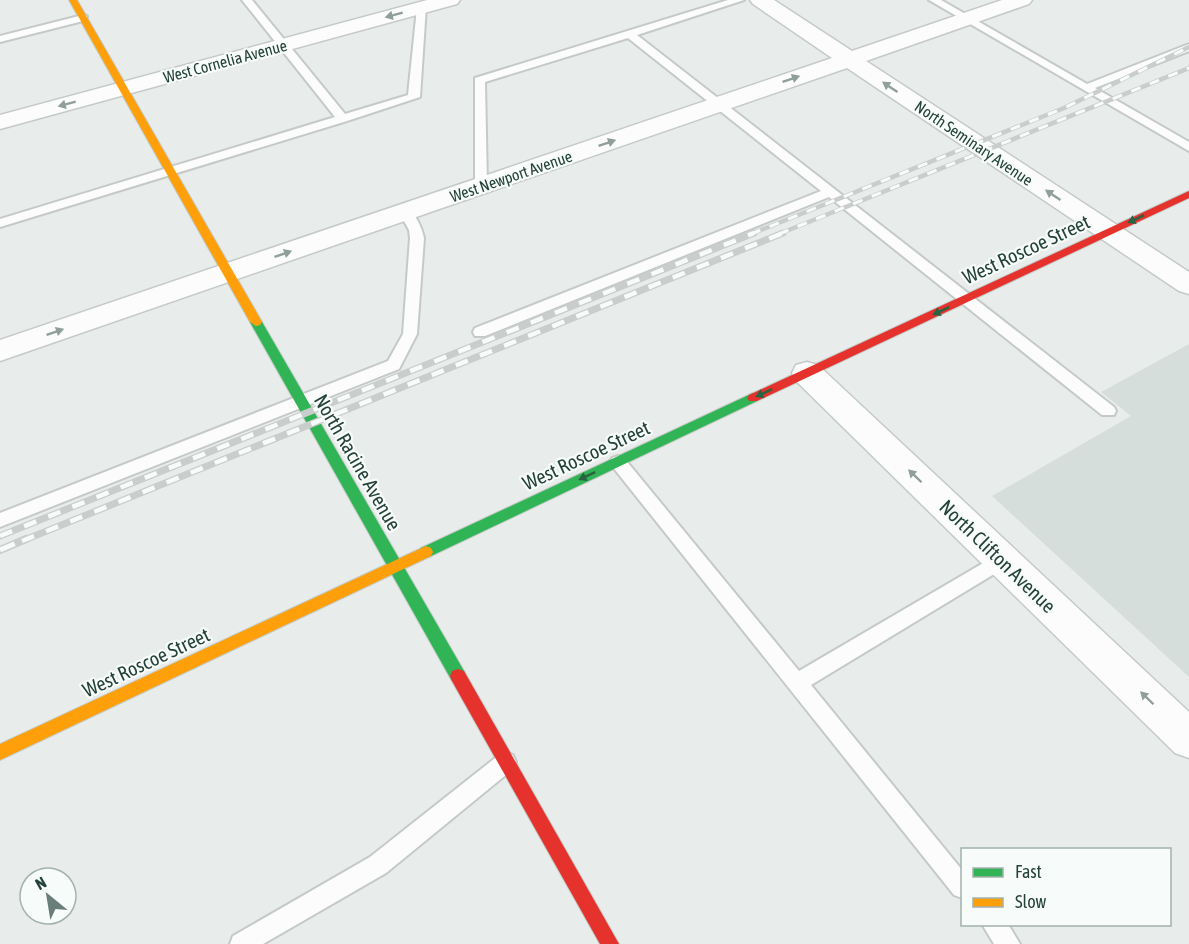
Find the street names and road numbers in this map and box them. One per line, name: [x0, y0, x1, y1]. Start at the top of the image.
street label: West Cornelia Avenue: [161, 36, 289, 86]
street label: North Seminary Avenue: [911, 97, 1036, 190]
street label: West Newport Avenue: [448, 147, 575, 206]
street label: West Roscoe Street: [959, 209, 1093, 288]
street label: North Racine Avenue: [310, 390, 406, 534]
street label: West Roscoe Street: [519, 415, 653, 494]
street label: North Clifton Avenue: [935, 495, 1061, 617]
street label: West Roscoe Street: [79, 622, 213, 701]

